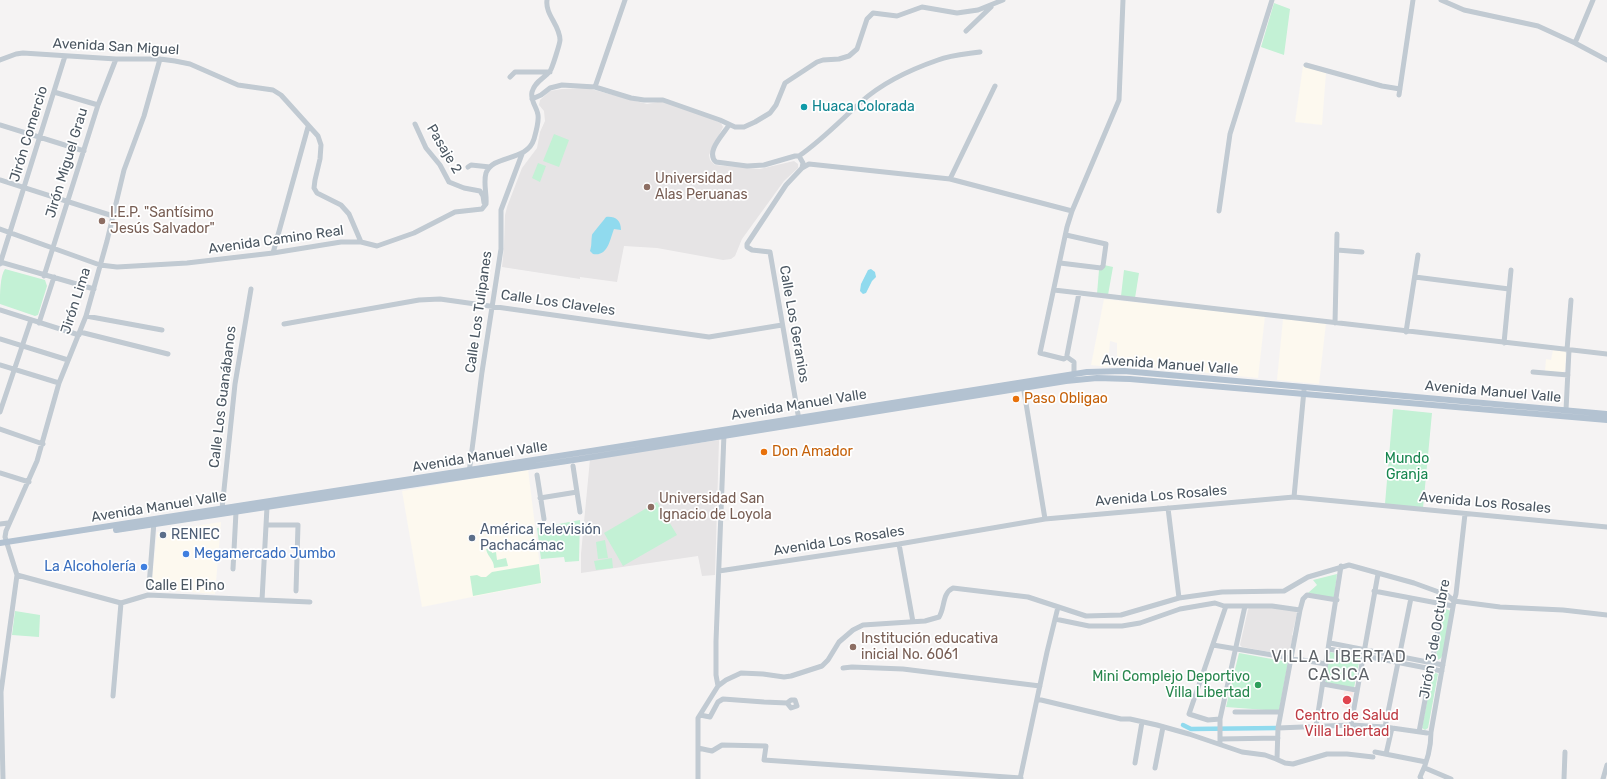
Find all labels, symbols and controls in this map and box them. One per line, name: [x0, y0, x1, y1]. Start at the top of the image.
street label: Avenida San Miguel: [52, 35, 180, 59]
street label: Jirón Comercio: [6, 84, 52, 184]
place label: Huaca Colorada: [812, 99, 915, 115]
marker: Huaca Colorada: [799, 102, 809, 112]
street label: Jirón Miguel Grau: [42, 106, 92, 220]
street label: Pasaje 2: [423, 121, 465, 177]
place label: Universidad Alas Peruanas: [655, 171, 748, 204]
marker: Universidad Alas Peruanas: [642, 182, 652, 192]
place label: I.E.P. "Santísimo Jesús Salvador": [110, 205, 215, 238]
marker: I.E.P. "Santísimo Jesús Salvador": [97, 216, 107, 226]
street label: Avenida Camino Real: [207, 222, 345, 258]
street label: Calle Los Tulipanes: [462, 250, 496, 374]
street label: Calle Los Geranios: [775, 264, 813, 384]
street label: Jirón Lima: [57, 266, 95, 336]
street label: Calle Los Claveles: [500, 287, 616, 319]
street label: Calle Los Guanábanos: [206, 325, 240, 469]
street label: Avenida Manuel Valle: [1101, 352, 1239, 378]
street label: Avenida Manuel Valle: [1424, 378, 1562, 406]
street label: Avenida Manuel Valle: [730, 386, 868, 424]
place label: Paso Obligao: [1024, 391, 1108, 407]
marker: Paso Obligao: [1011, 394, 1021, 404]
street label: Avenida Manuel Valle: [411, 438, 549, 476]
place label: Don Amador: [772, 444, 853, 460]
marker: Don Amador: [759, 447, 769, 457]
park label: Mundo Granja: [1385, 451, 1429, 484]
street label: Avenida Los Rosales: [1094, 482, 1228, 510]
street label: Avenida Manuel Valle: [90, 488, 228, 526]
street label: Avenida Los Rosales: [1418, 489, 1552, 517]
place label: Universidad San Ignacio de Loyola: [659, 491, 772, 524]
marker: Universidad San Ignacio de Loyola: [646, 502, 656, 512]
place label: América Televisión Pachacámac: [480, 522, 601, 554]
street label: Avenida Los Rosales: [772, 522, 906, 560]
place label: RENIEC: [171, 527, 220, 543]
marker: RENIEC: [158, 530, 168, 540]
marker: América Televisión Pachacámac: [467, 533, 477, 543]
place label: Megamercado Jumbo: [194, 546, 336, 562]
marker: Megamercado Jumbo: [181, 549, 191, 559]
place label: La Alcoholería: [44, 559, 136, 575]
marker: La Alcoholería: [139, 562, 149, 572]
street label: Calle El Pino: [145, 578, 225, 594]
street label: Jirón 3 de Octubre: [1416, 578, 1454, 700]
place label: Institución educativa inicial No. 6061: [861, 631, 998, 664]
marker: Institución educativa inicial No. 6061: [848, 642, 858, 652]
district label: VILLA LIBERTAD CASICA: [1271, 647, 1407, 685]
place label: Mini Complejo Deportivo Villa Libertad: [1092, 669, 1250, 702]
marker: Mini Complejo Deportivo Villa Libertad: [1253, 680, 1263, 690]
marker: Centro de Salud Villa Libertad: [1341, 694, 1353, 706]
place label: Centro de Salud Villa Libertad: [1295, 708, 1399, 740]

